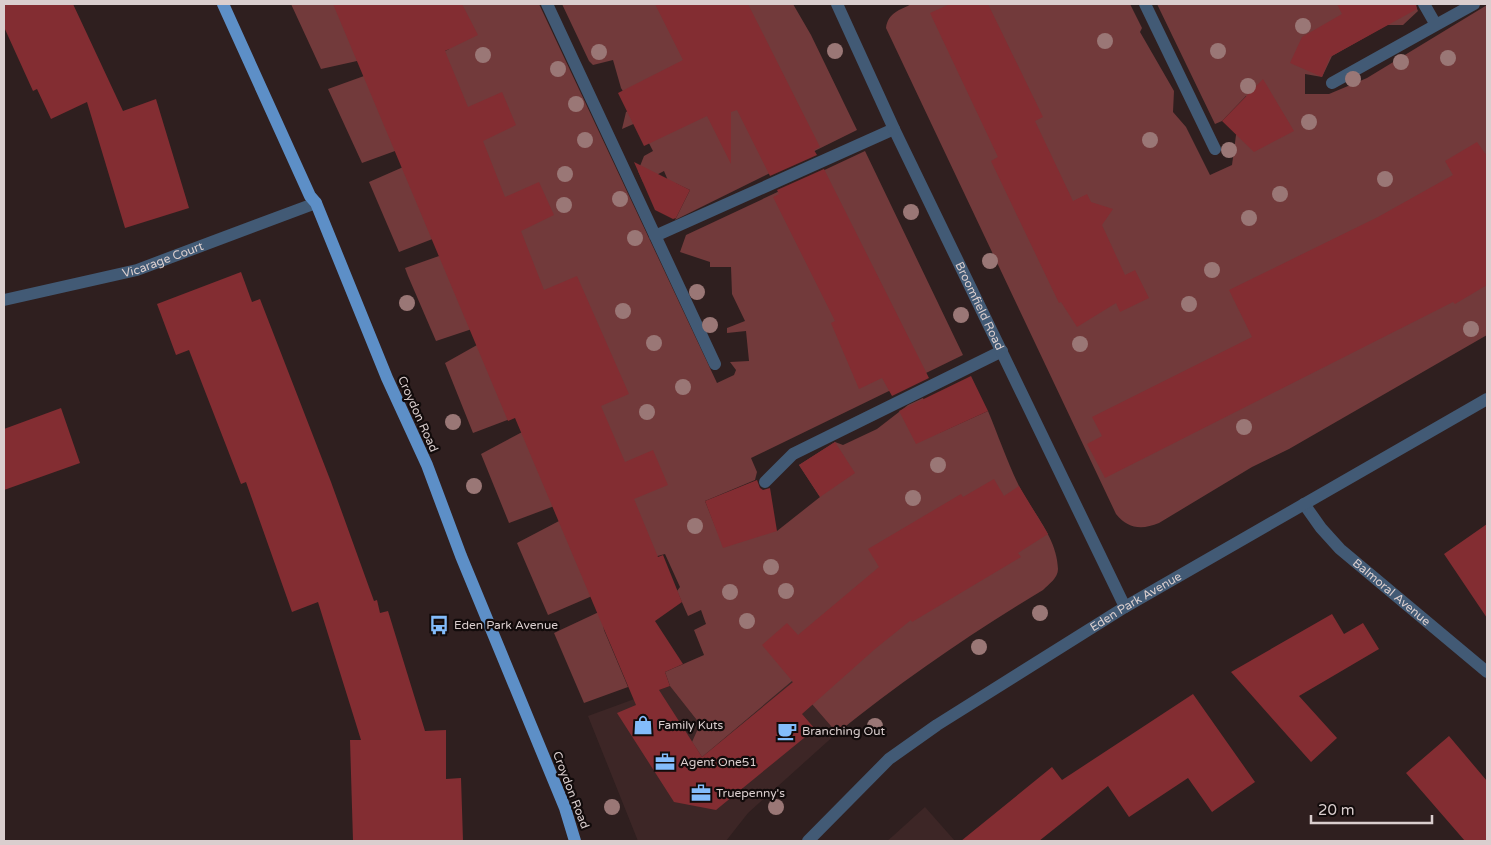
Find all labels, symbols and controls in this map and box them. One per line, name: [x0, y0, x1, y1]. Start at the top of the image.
street label: Vicarage Court: [121, 239, 206, 280]
street label: Broomfield Road: [952, 260, 1007, 352]
street label: Croydon Road: [395, 374, 441, 454]
street label: Balmoral Avenue: [1350, 556, 1433, 629]
street label: Eden Park Avenue: [1087, 569, 1184, 634]
bus stop icon: Eden Park Avenue: [428, 614, 450, 636]
place label: Eden Park Avenue: [454, 618, 558, 632]
shop icon: Family Kuts: [632, 714, 654, 736]
place label: Family Kuts: [658, 718, 724, 732]
cafe icon: Branching Out: [776, 720, 798, 742]
place label: Branching Out: [802, 724, 886, 738]
street label: Croydon Road: [550, 749, 592, 831]
office icon: Agent One51: [654, 751, 676, 773]
place label: Agent One51: [680, 755, 757, 769]
office icon: Truepenny's: [690, 782, 712, 804]
place label: Truepenny's: [716, 786, 785, 800]
scale bar: [1311, 792, 1432, 824]
text: 20 m: [1318, 801, 1355, 819]

